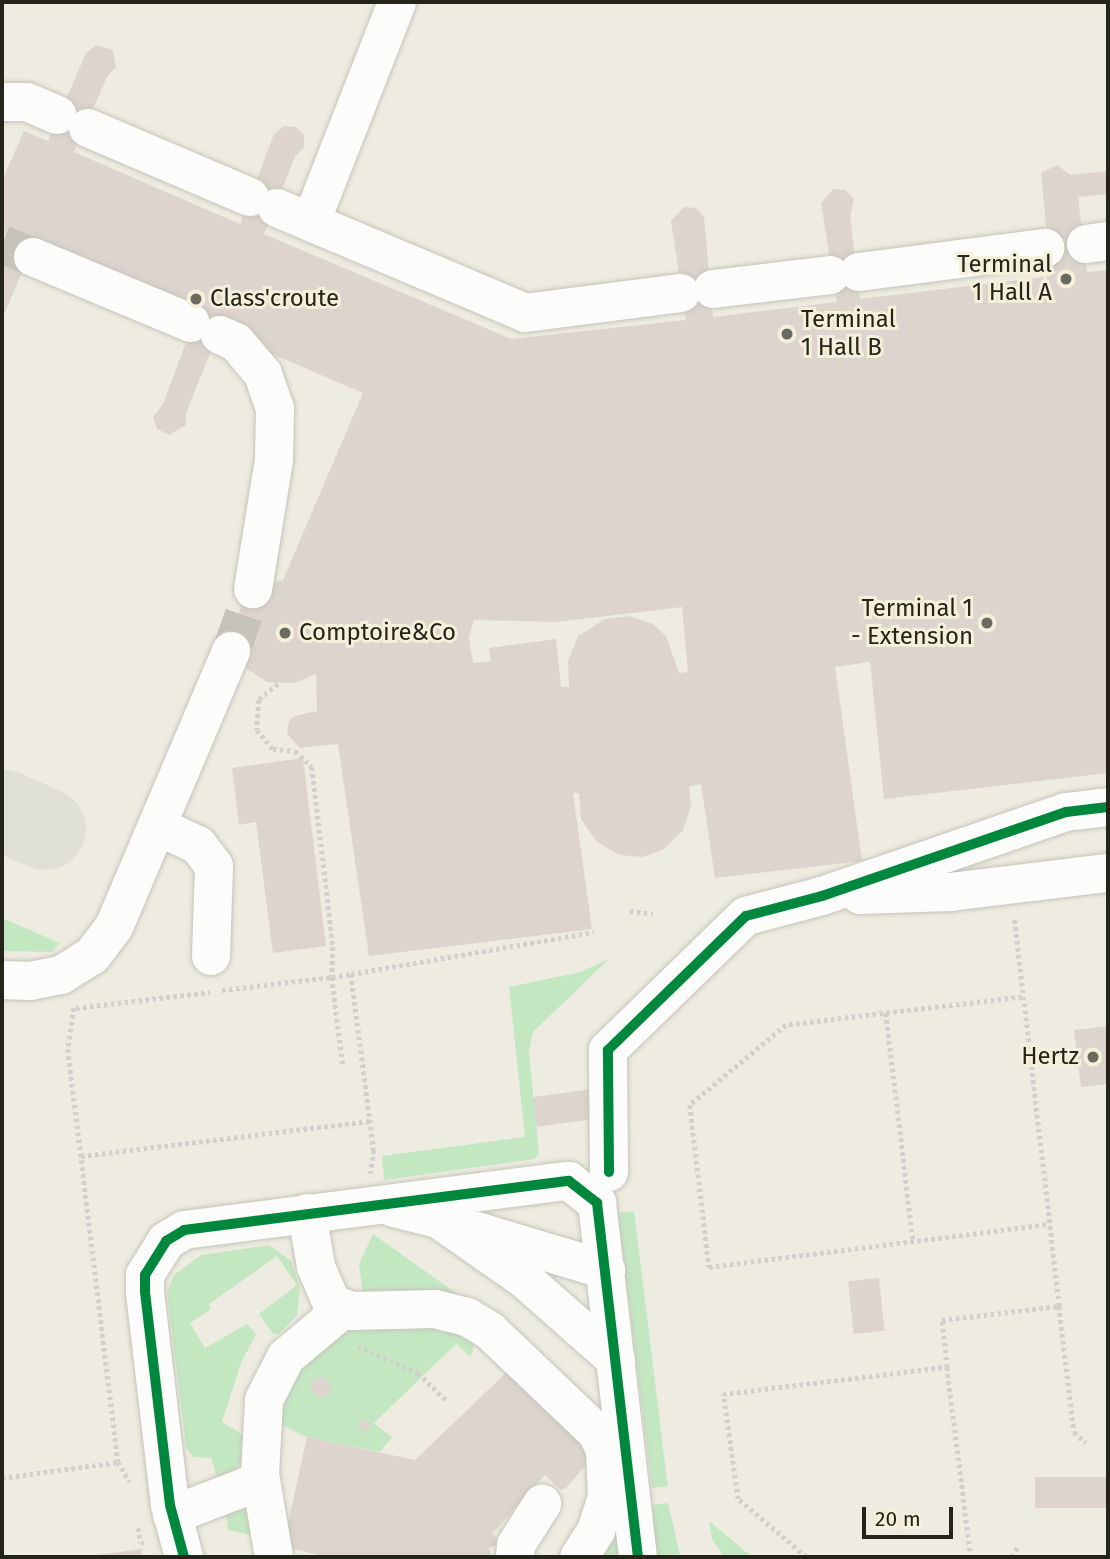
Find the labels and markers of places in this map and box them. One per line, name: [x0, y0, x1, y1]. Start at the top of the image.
place label: Terminal 1 Hall A: [957, 251, 1052, 307]
marker: Terminal 1 Hall A: [1058, 271, 1074, 287]
place label: Class'croute: [210, 285, 339, 313]
marker: Class'croute: [188, 291, 204, 307]
place label: Terminal 1 Hall B: [801, 306, 896, 362]
marker: Terminal 1 Hall B: [779, 326, 795, 342]
place label: Terminal 1 - Extension: [851, 595, 973, 651]
marker: Terminal 1 - Extension: [979, 615, 995, 631]
place label: Comptoire&Co: [299, 619, 456, 647]
marker: Comptoire&Co: [277, 625, 293, 641]
place label: Hertz: [1021, 1043, 1079, 1071]
marker: Hertz: [1085, 1049, 1101, 1065]

